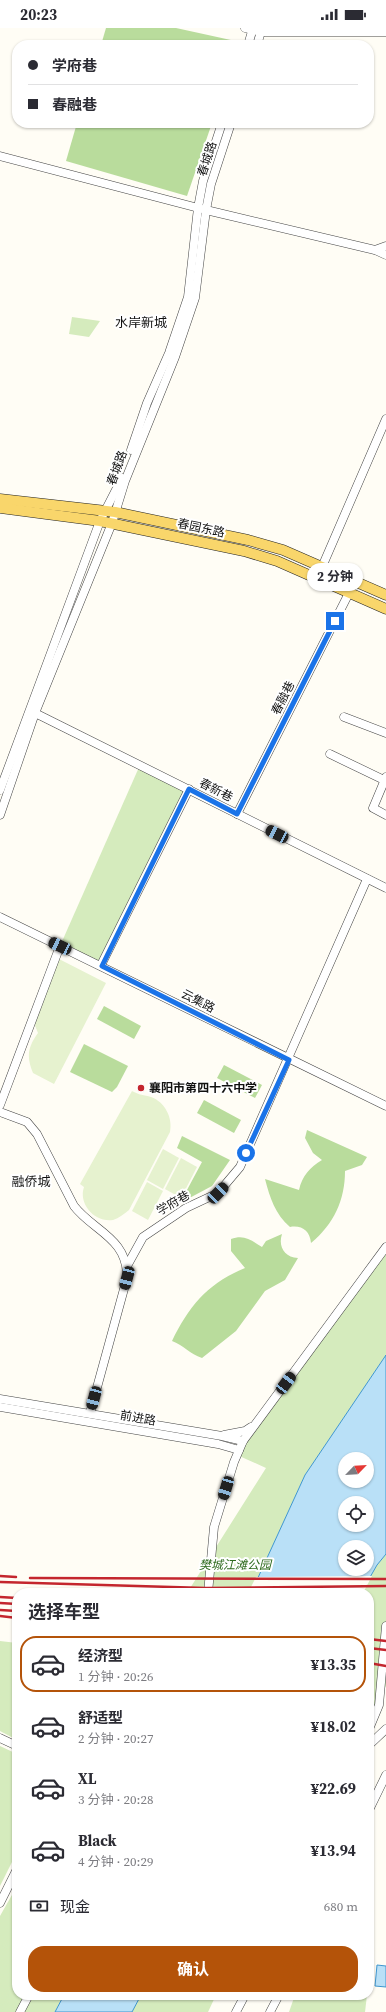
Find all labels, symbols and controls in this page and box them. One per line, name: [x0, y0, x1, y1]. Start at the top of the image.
text: 20:23: [20, 4, 57, 25]
text: 学府巷: [52, 55, 97, 76]
text: 春融巷: [52, 94, 97, 115]
street label: 春城路: [194, 139, 220, 179]
district label: 水岸新城: [115, 314, 167, 331]
street label: 春城路: [103, 448, 131, 488]
street label: 春园东路: [176, 515, 226, 541]
callout: 2 分钟: [307, 563, 363, 591]
text: 2 分钟: [317, 568, 353, 585]
route end: [326, 612, 344, 630]
street label: 春融巷: [268, 678, 298, 718]
street label: 春新巷: [196, 775, 236, 805]
car: [264, 823, 290, 845]
car: [47, 935, 73, 957]
street label: 云集路: [178, 986, 218, 1016]
place label: 襄阳市第四十六中学: [149, 1080, 257, 1096]
marker: 襄阳市第四十六中学: [136, 1083, 146, 1093]
route start: [237, 1144, 255, 1162]
district label: 融侨城: [11, 1173, 51, 1190]
car: [205, 1180, 231, 1206]
street label: 学府巷: [153, 1187, 193, 1219]
car: [118, 1265, 136, 1291]
car: [274, 1370, 298, 1396]
car: [85, 1385, 103, 1411]
street label: 前进路: [119, 1407, 157, 1429]
north arrow: [338, 1452, 374, 1488]
map controls: [338, 1452, 374, 1576]
car: [217, 1475, 235, 1501]
button: locate: [338, 1496, 374, 1532]
button: layers: [338, 1540, 374, 1576]
park label: 樊城江滩公园: [199, 1557, 273, 1573]
text: 选择车型: [28, 1599, 100, 1624]
text: 经济型: [78, 1645, 123, 1666]
icon: car: [30, 1646, 66, 1682]
text: ¥13.35: [311, 1654, 356, 1675]
text: 1 分钟 · 20:26: [78, 1668, 153, 1685]
text: 舒适型: [78, 1707, 123, 1728]
icon: car: [30, 1708, 66, 1744]
text: ¥18.02: [311, 1716, 356, 1737]
text: 2 分钟 · 20:27: [78, 1730, 153, 1747]
text: XL: [78, 1768, 97, 1789]
icon: car: [30, 1770, 66, 1806]
text: ¥22.69: [311, 1778, 356, 1799]
text: 3 分钟 · 20:28: [78, 1791, 153, 1808]
text: Black: [78, 1830, 117, 1851]
icon: car: [30, 1832, 66, 1868]
text: ¥13.94: [311, 1840, 356, 1861]
text: 4 分钟 · 20:29: [78, 1853, 153, 1870]
icon: cash: [28, 1895, 50, 1917]
text: 现金: [60, 1896, 90, 1917]
text: 680 m: [324, 1898, 358, 1915]
button: 确认: [28, 1946, 358, 1992]

